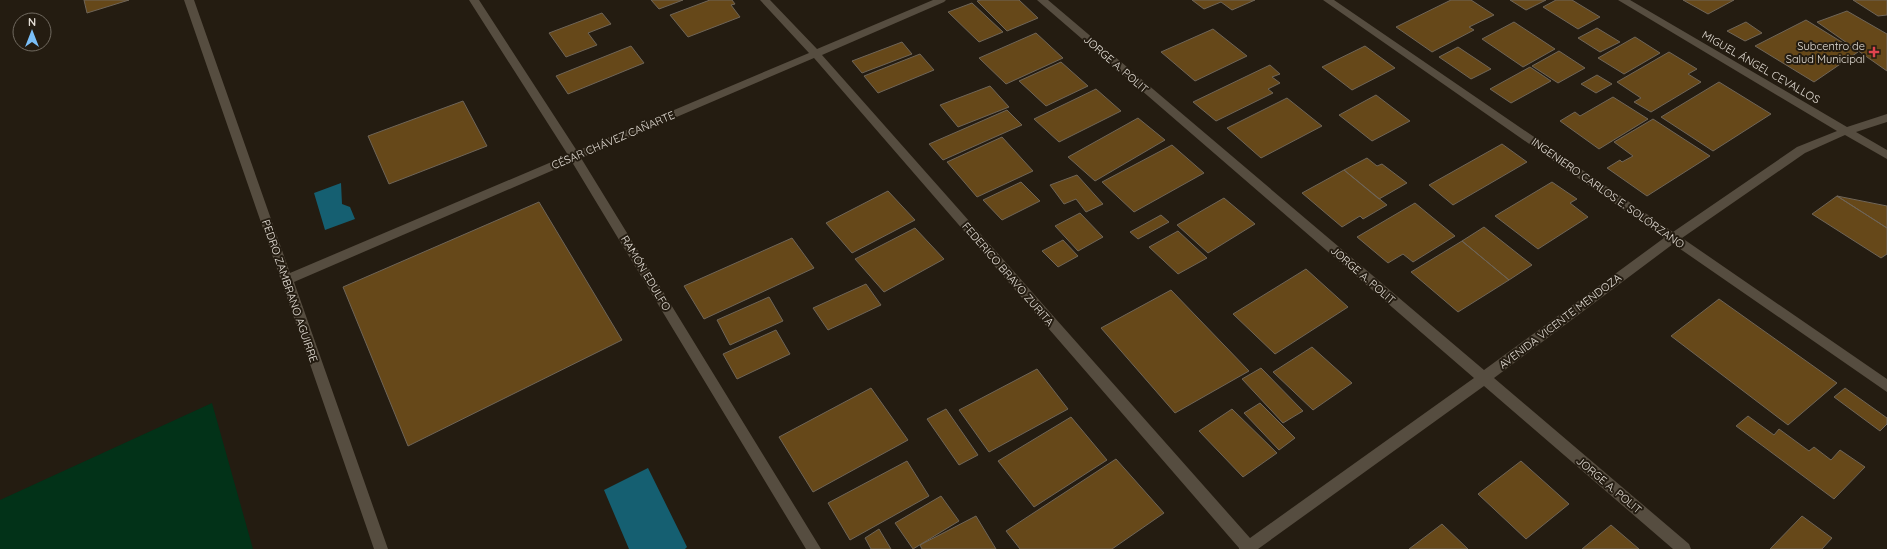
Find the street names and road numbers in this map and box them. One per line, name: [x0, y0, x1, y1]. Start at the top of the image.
street label: MIGUEL ÁNGEL CEVALLOS: [1699, 27, 1823, 107]
street label: JORGE A. POLIT: [1081, 32, 1152, 96]
street label: CÉSAR CHÁVEZ CAÑARTE: [549, 108, 677, 172]
street label: INGENIERO CARLOS E. SOLÓRZANO: [1529, 135, 1687, 251]
street label: PEDRO ZAMBRANO AGUIRRE: [259, 218, 321, 364]
street label: FEDERICO BRAVO ZURITA: [959, 219, 1057, 329]
street label: RAMÓN EDULFO: [618, 233, 674, 313]
street label: JORGE A. POLIT: [1328, 243, 1399, 307]
street label: AVENIDA VICENTE MENDOZA: [1496, 270, 1624, 372]
street label: JORGE A. POLIT: [1573, 454, 1645, 517]

